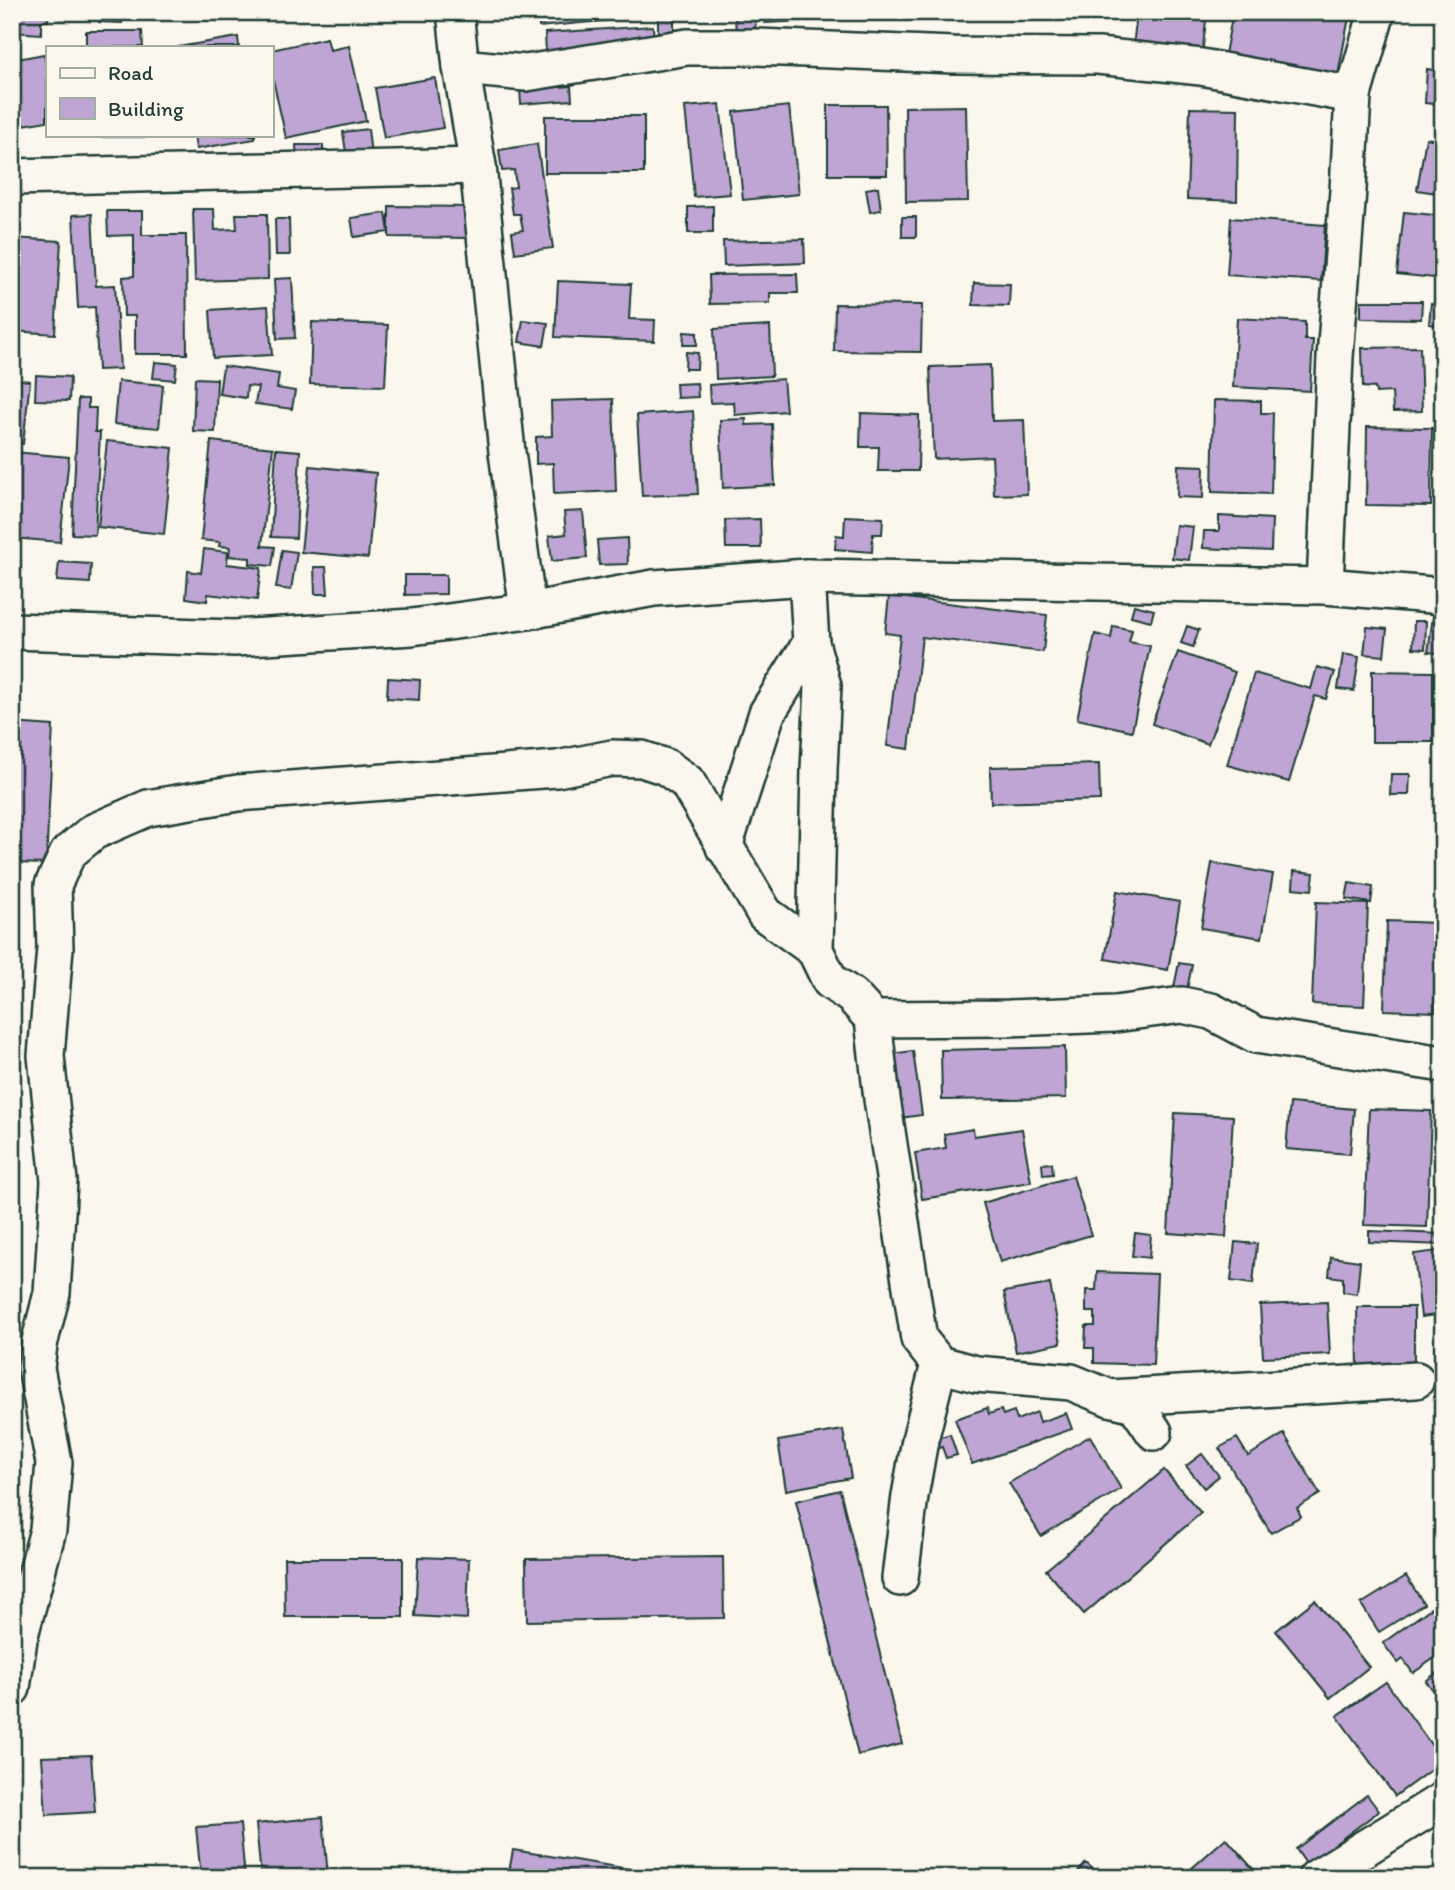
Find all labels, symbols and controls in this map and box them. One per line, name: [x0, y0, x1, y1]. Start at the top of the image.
legend: [46, 46, 273, 136]
text: Road: [108, 60, 154, 85]
text: Building: [108, 96, 184, 121]

